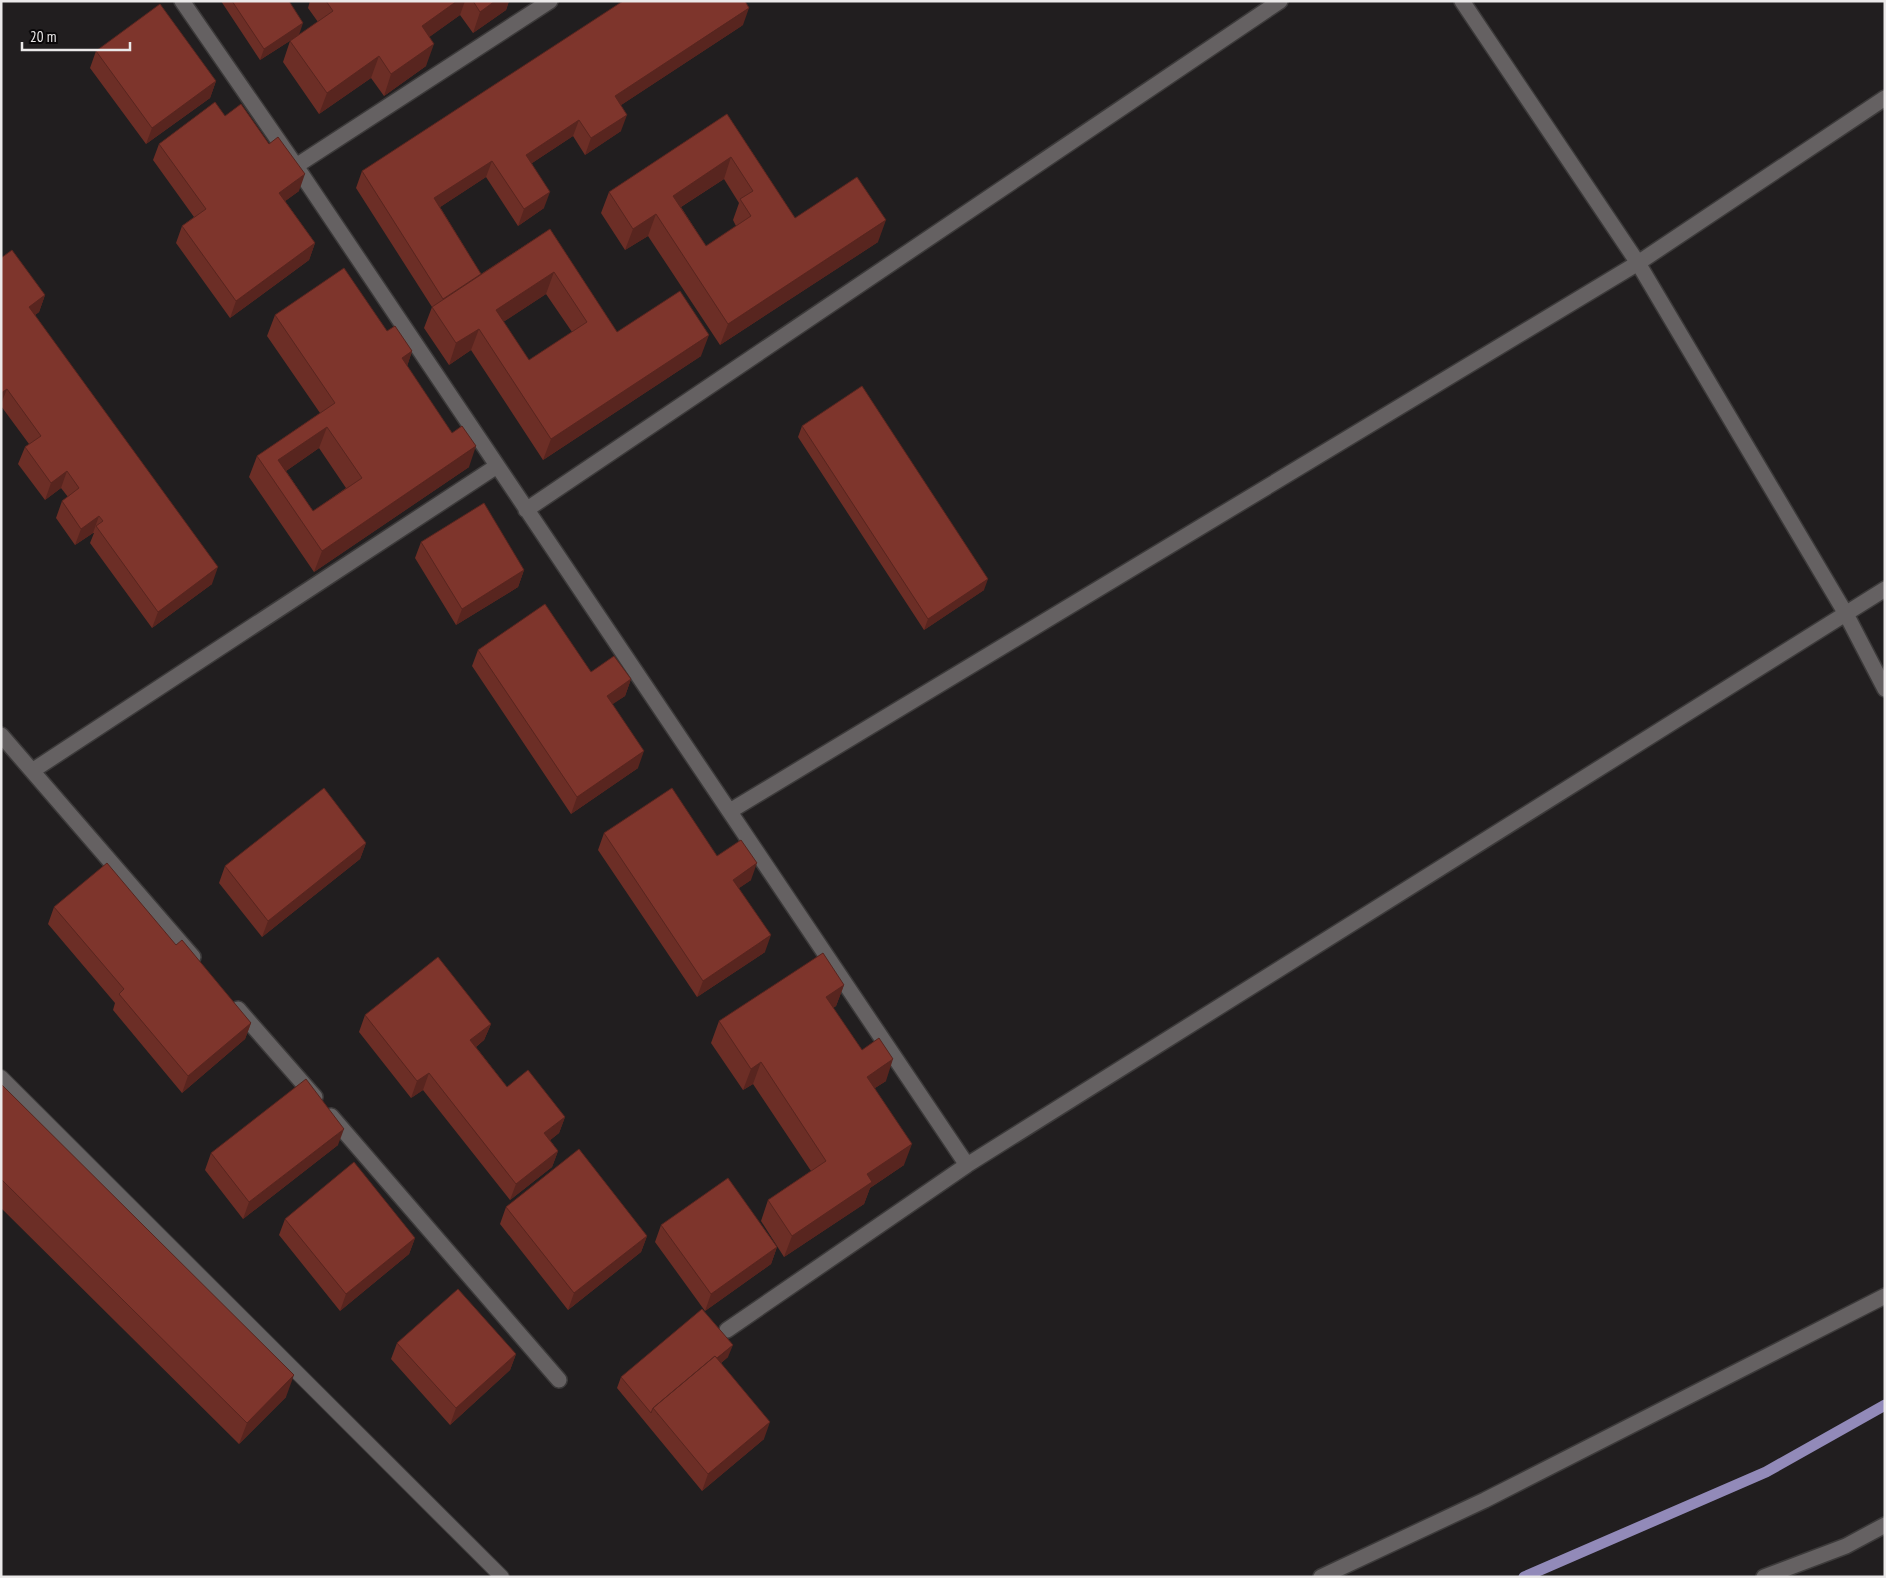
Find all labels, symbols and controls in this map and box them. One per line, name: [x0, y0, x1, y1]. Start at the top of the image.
scale bar: [22, 20, 130, 52]
text: 20 m: [30, 27, 56, 46]

